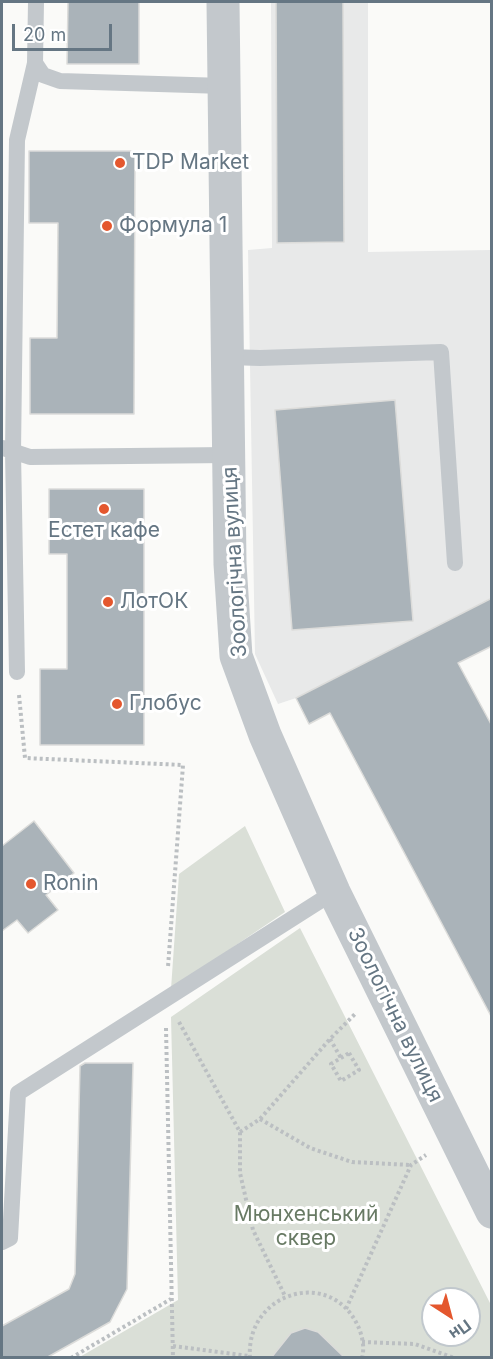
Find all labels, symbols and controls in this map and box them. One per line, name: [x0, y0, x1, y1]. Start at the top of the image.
scale bar: [15, 12, 116, 50]
text: 20 m: [23, 24, 66, 45]
place label: TDP Market: [132, 150, 249, 176]
marker: TDP Market: [113, 156, 127, 170]
place label: Формула 1: [119, 213, 227, 239]
marker: Формула 1: [100, 219, 114, 233]
street label: Зоологічна вулиця: [217, 466, 253, 658]
marker: Естет кафе: [97, 502, 111, 516]
place label: Естет кафе: [48, 518, 160, 544]
place label: ЛотОК: [120, 589, 188, 615]
marker: ЛотОК: [101, 595, 115, 609]
place label: Глобус: [129, 691, 202, 717]
marker: Глобус: [110, 697, 124, 711]
place label: Ronin: [43, 871, 99, 897]
marker: Ronin: [24, 877, 38, 891]
street label: Зоологічна вулиця: [342, 924, 448, 1106]
park label: Мюнхенський сквер: [234, 1202, 378, 1252]
north arrow: [421, 1287, 481, 1347]
text: Пн: [446, 1315, 475, 1344]

